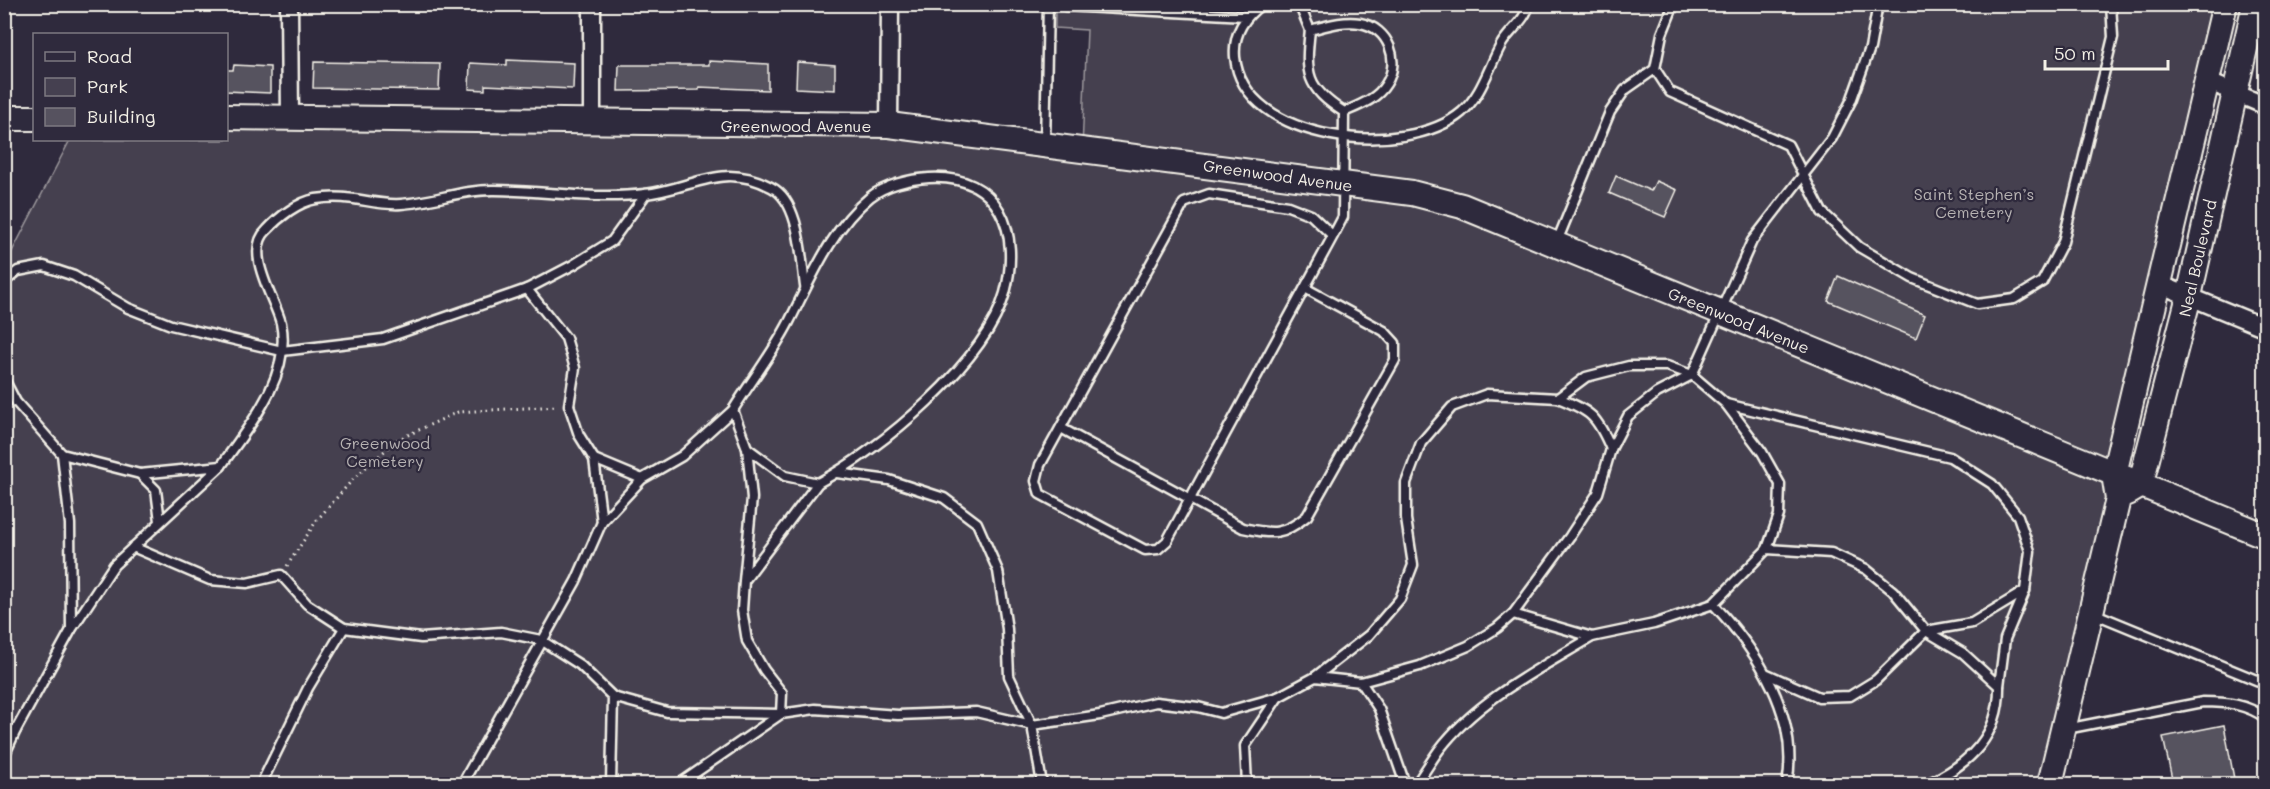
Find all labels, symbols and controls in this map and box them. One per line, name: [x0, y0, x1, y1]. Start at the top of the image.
legend: [33, 33, 228, 141]
scale bar: [2045, 33, 2168, 71]
text: 50 m: [2054, 41, 2096, 65]
text: Road: [87, 44, 132, 68]
text: Park: [87, 74, 128, 98]
text: Building: [87, 104, 155, 128]
street label: Greenwood Avenue: [721, 115, 871, 136]
street label: Greenwood Avenue: [1202, 154, 1354, 196]
park label: Saint Stephen’s Cemetery: [1914, 183, 2034, 222]
street label: Neal Boulevard: [2173, 197, 2221, 319]
street label: Greenwood Avenue: [1665, 282, 1813, 358]
park label: Greenwood Cemetery: [340, 432, 430, 471]

